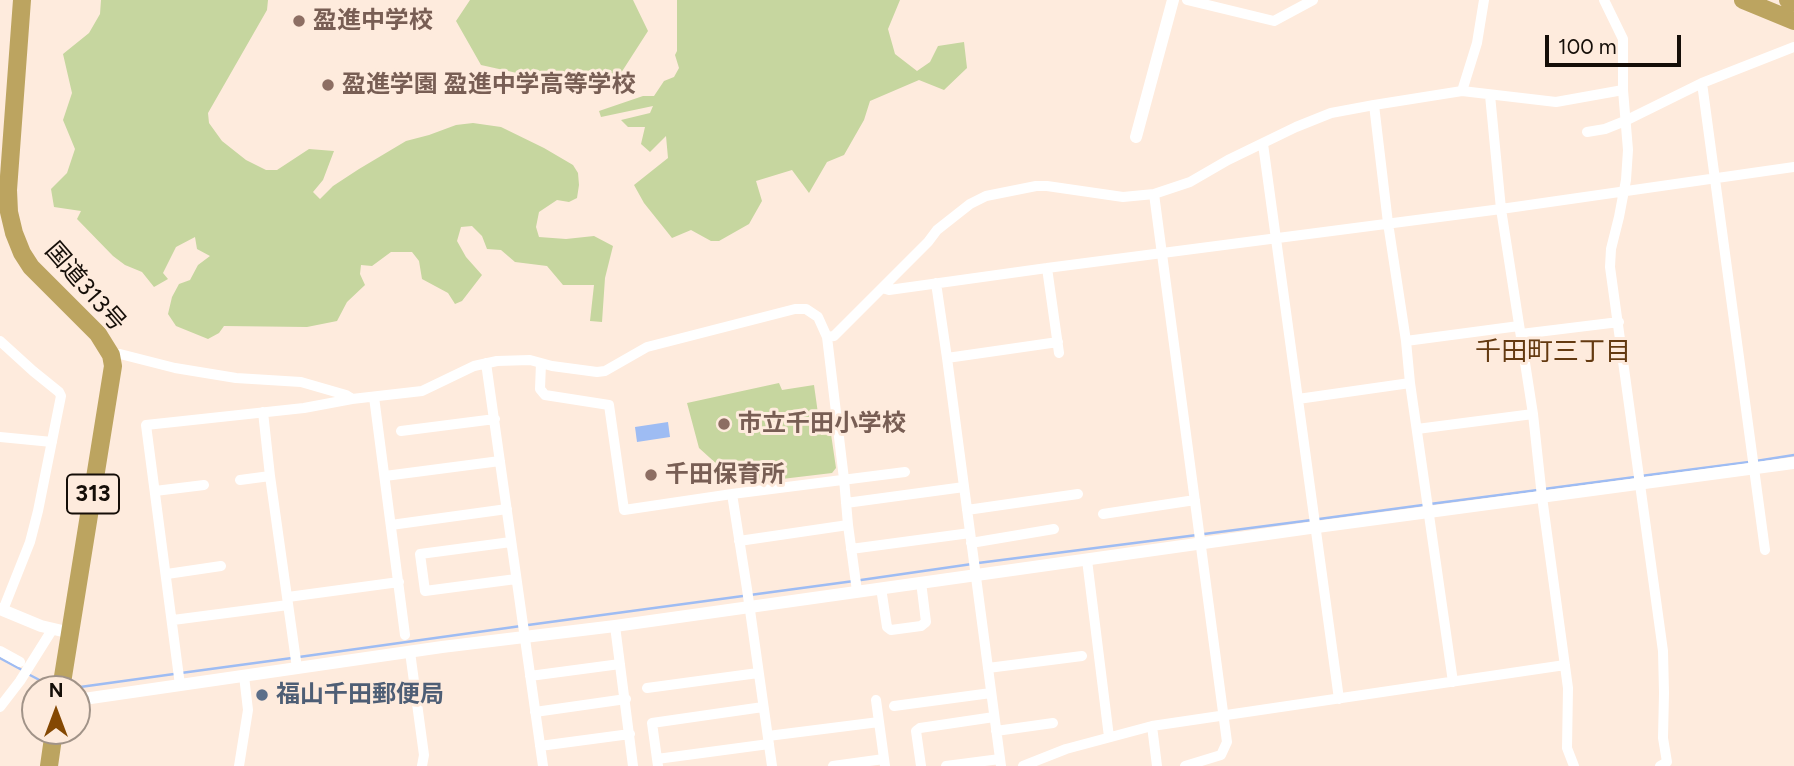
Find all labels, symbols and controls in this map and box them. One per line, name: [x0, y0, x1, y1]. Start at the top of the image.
place label: 盈進中学校: [313, 7, 433, 35]
marker: 盈進中学校: [291, 13, 307, 29]
scale bar: [1549, 21, 1686, 65]
text: 100 m: [1558, 34, 1617, 59]
place label: 盈進学園 盈進中学高等学校: [342, 71, 636, 99]
marker: 盈進学園 盈進中学高等学校: [320, 77, 336, 93]
street label: 国道313号: [39, 237, 131, 337]
district label: 千田町三丁目: [1475, 336, 1631, 368]
place label: 市立千田小学校: [738, 410, 906, 438]
marker: 市立千田小学校: [716, 416, 732, 432]
place label: 千田保育所: [665, 461, 785, 489]
marker: 千田保育所: [643, 467, 659, 483]
road number: 313: [67, 474, 119, 514]
north arrow: [21, 675, 91, 745]
text: N: [49, 679, 63, 702]
place label: 福山千田郵便局: [276, 681, 444, 709]
marker: 福山千田郵便局: [254, 687, 270, 703]

